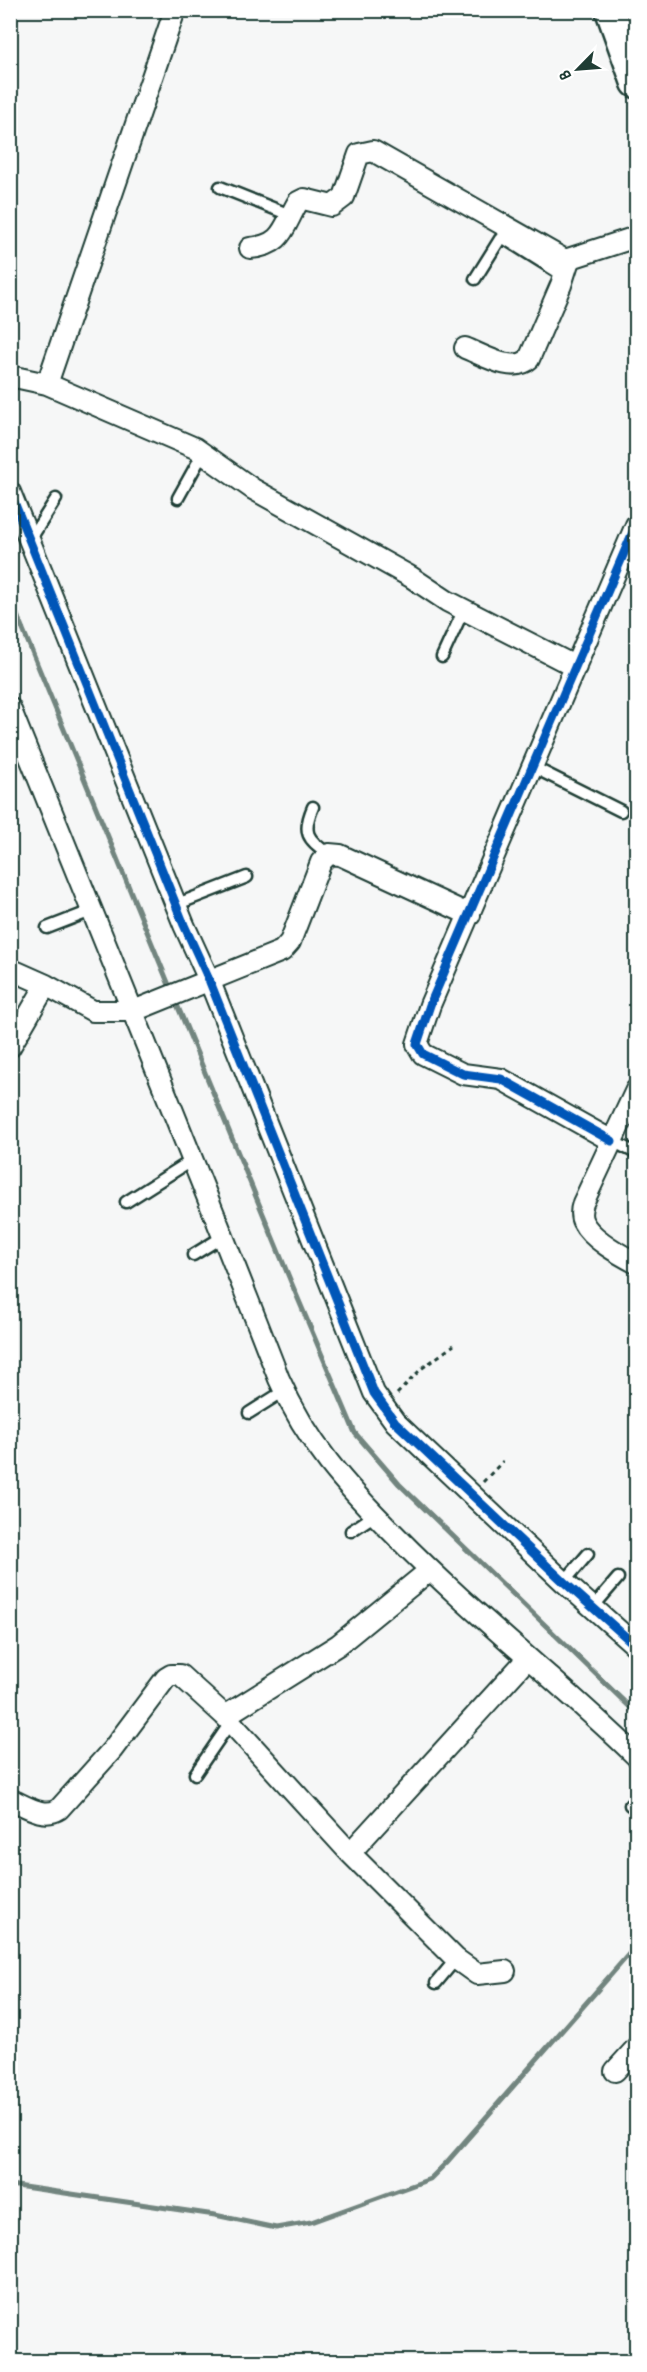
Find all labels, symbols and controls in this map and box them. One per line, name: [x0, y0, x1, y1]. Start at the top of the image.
north arrow: [548, 39, 608, 99]
text: B: [553, 67, 576, 84]

